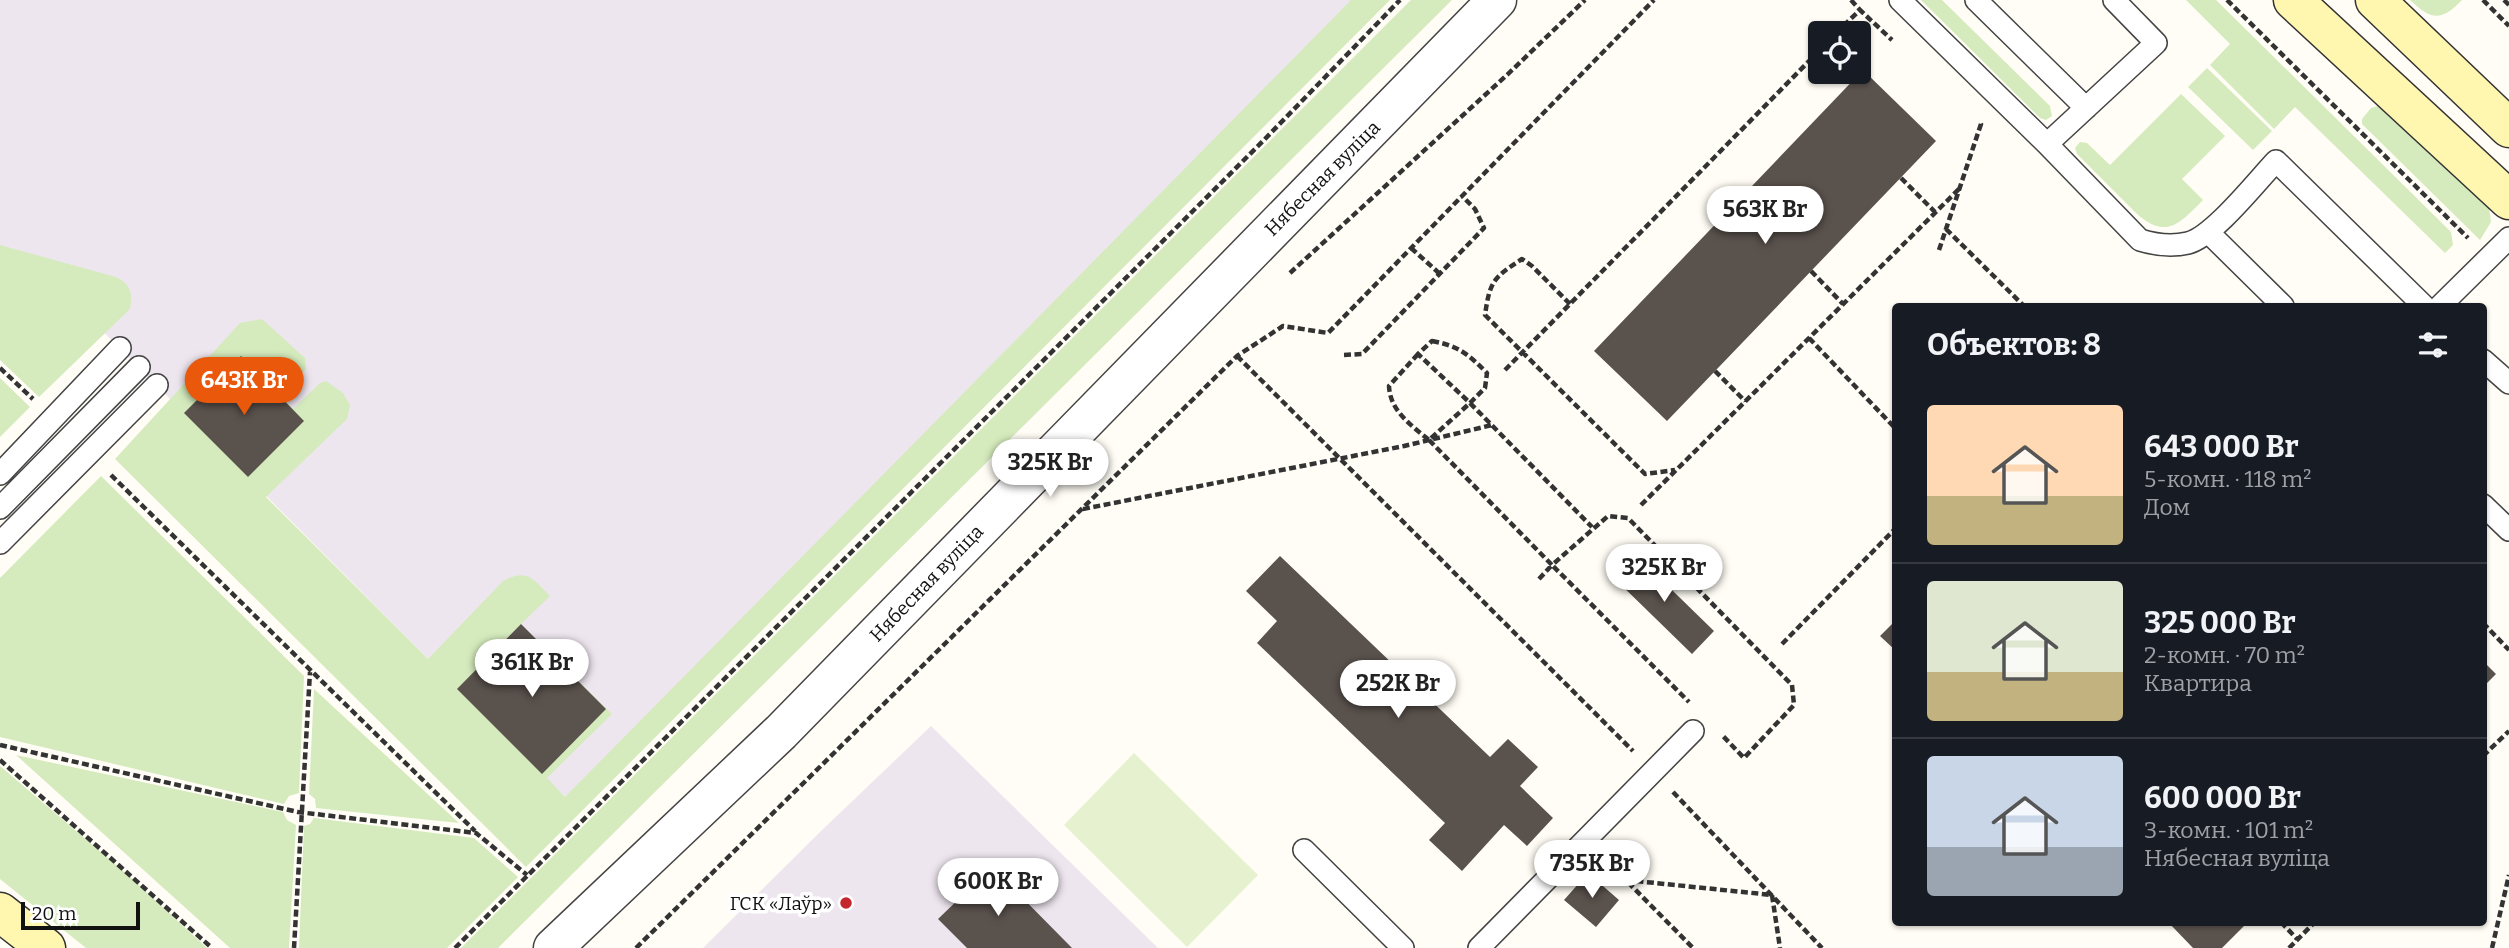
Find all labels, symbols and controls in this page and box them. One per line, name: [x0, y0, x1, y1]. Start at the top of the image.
map controls: [1808, 21, 1871, 84]
button: locate: [1808, 21, 1871, 84]
street label: Нябесная вуліца: [1260, 115, 1385, 241]
pin: 563K Br: [1700, 187, 1830, 246]
text: 563K Br: [1723, 195, 1807, 223]
icon: filters: [2414, 326, 2452, 364]
text: Объектов: 8: [1927, 327, 2101, 363]
pin: 643K Br: [179, 358, 309, 417]
text: 643K Br: [201, 366, 287, 394]
text: 643 000 Br: [2144, 429, 2299, 465]
icon: home: [1983, 433, 2067, 517]
pin: 325K Br: [985, 440, 1115, 499]
text: 325K Br: [1008, 448, 1092, 476]
text: 5-комн. · 118 m²: [2144, 465, 2311, 493]
text: Дом: [2144, 493, 2190, 521]
street label: Нябесная вуліца: [865, 520, 988, 647]
pin: 325K Br: [1599, 544, 1729, 604]
text: 325K Br: [1622, 553, 1706, 581]
text: 325 000 Br: [2144, 605, 2296, 641]
icon: home: [1983, 609, 2067, 693]
pin: 361K Br: [467, 640, 597, 699]
text: 2-комн. · 70 m²: [2144, 641, 2305, 669]
text: 361K Br: [491, 648, 573, 676]
pin: 252K Br: [1333, 660, 1463, 720]
text: 252K Br: [1356, 669, 1440, 697]
text: Квартира: [2144, 669, 2252, 697]
text: 600 000 Br: [2144, 780, 2301, 816]
icon: home: [1983, 784, 2067, 868]
text: 3-комн. · 101 m²: [2144, 816, 2313, 844]
pin: 735K Br: [1527, 841, 1657, 900]
text: Нябесная вуліца: [2144, 844, 2330, 872]
text: 735K Br: [1550, 849, 1634, 877]
pin: 600K Br: [933, 858, 1063, 918]
text: 600K Br: [954, 867, 1042, 895]
place label: ГСК «Лаўр»: [730, 892, 832, 915]
marker: ГСК «Лаўр»: [838, 895, 854, 911]
scale bar: [21, 899, 140, 931]
text: 20 m: [32, 902, 76, 925]

